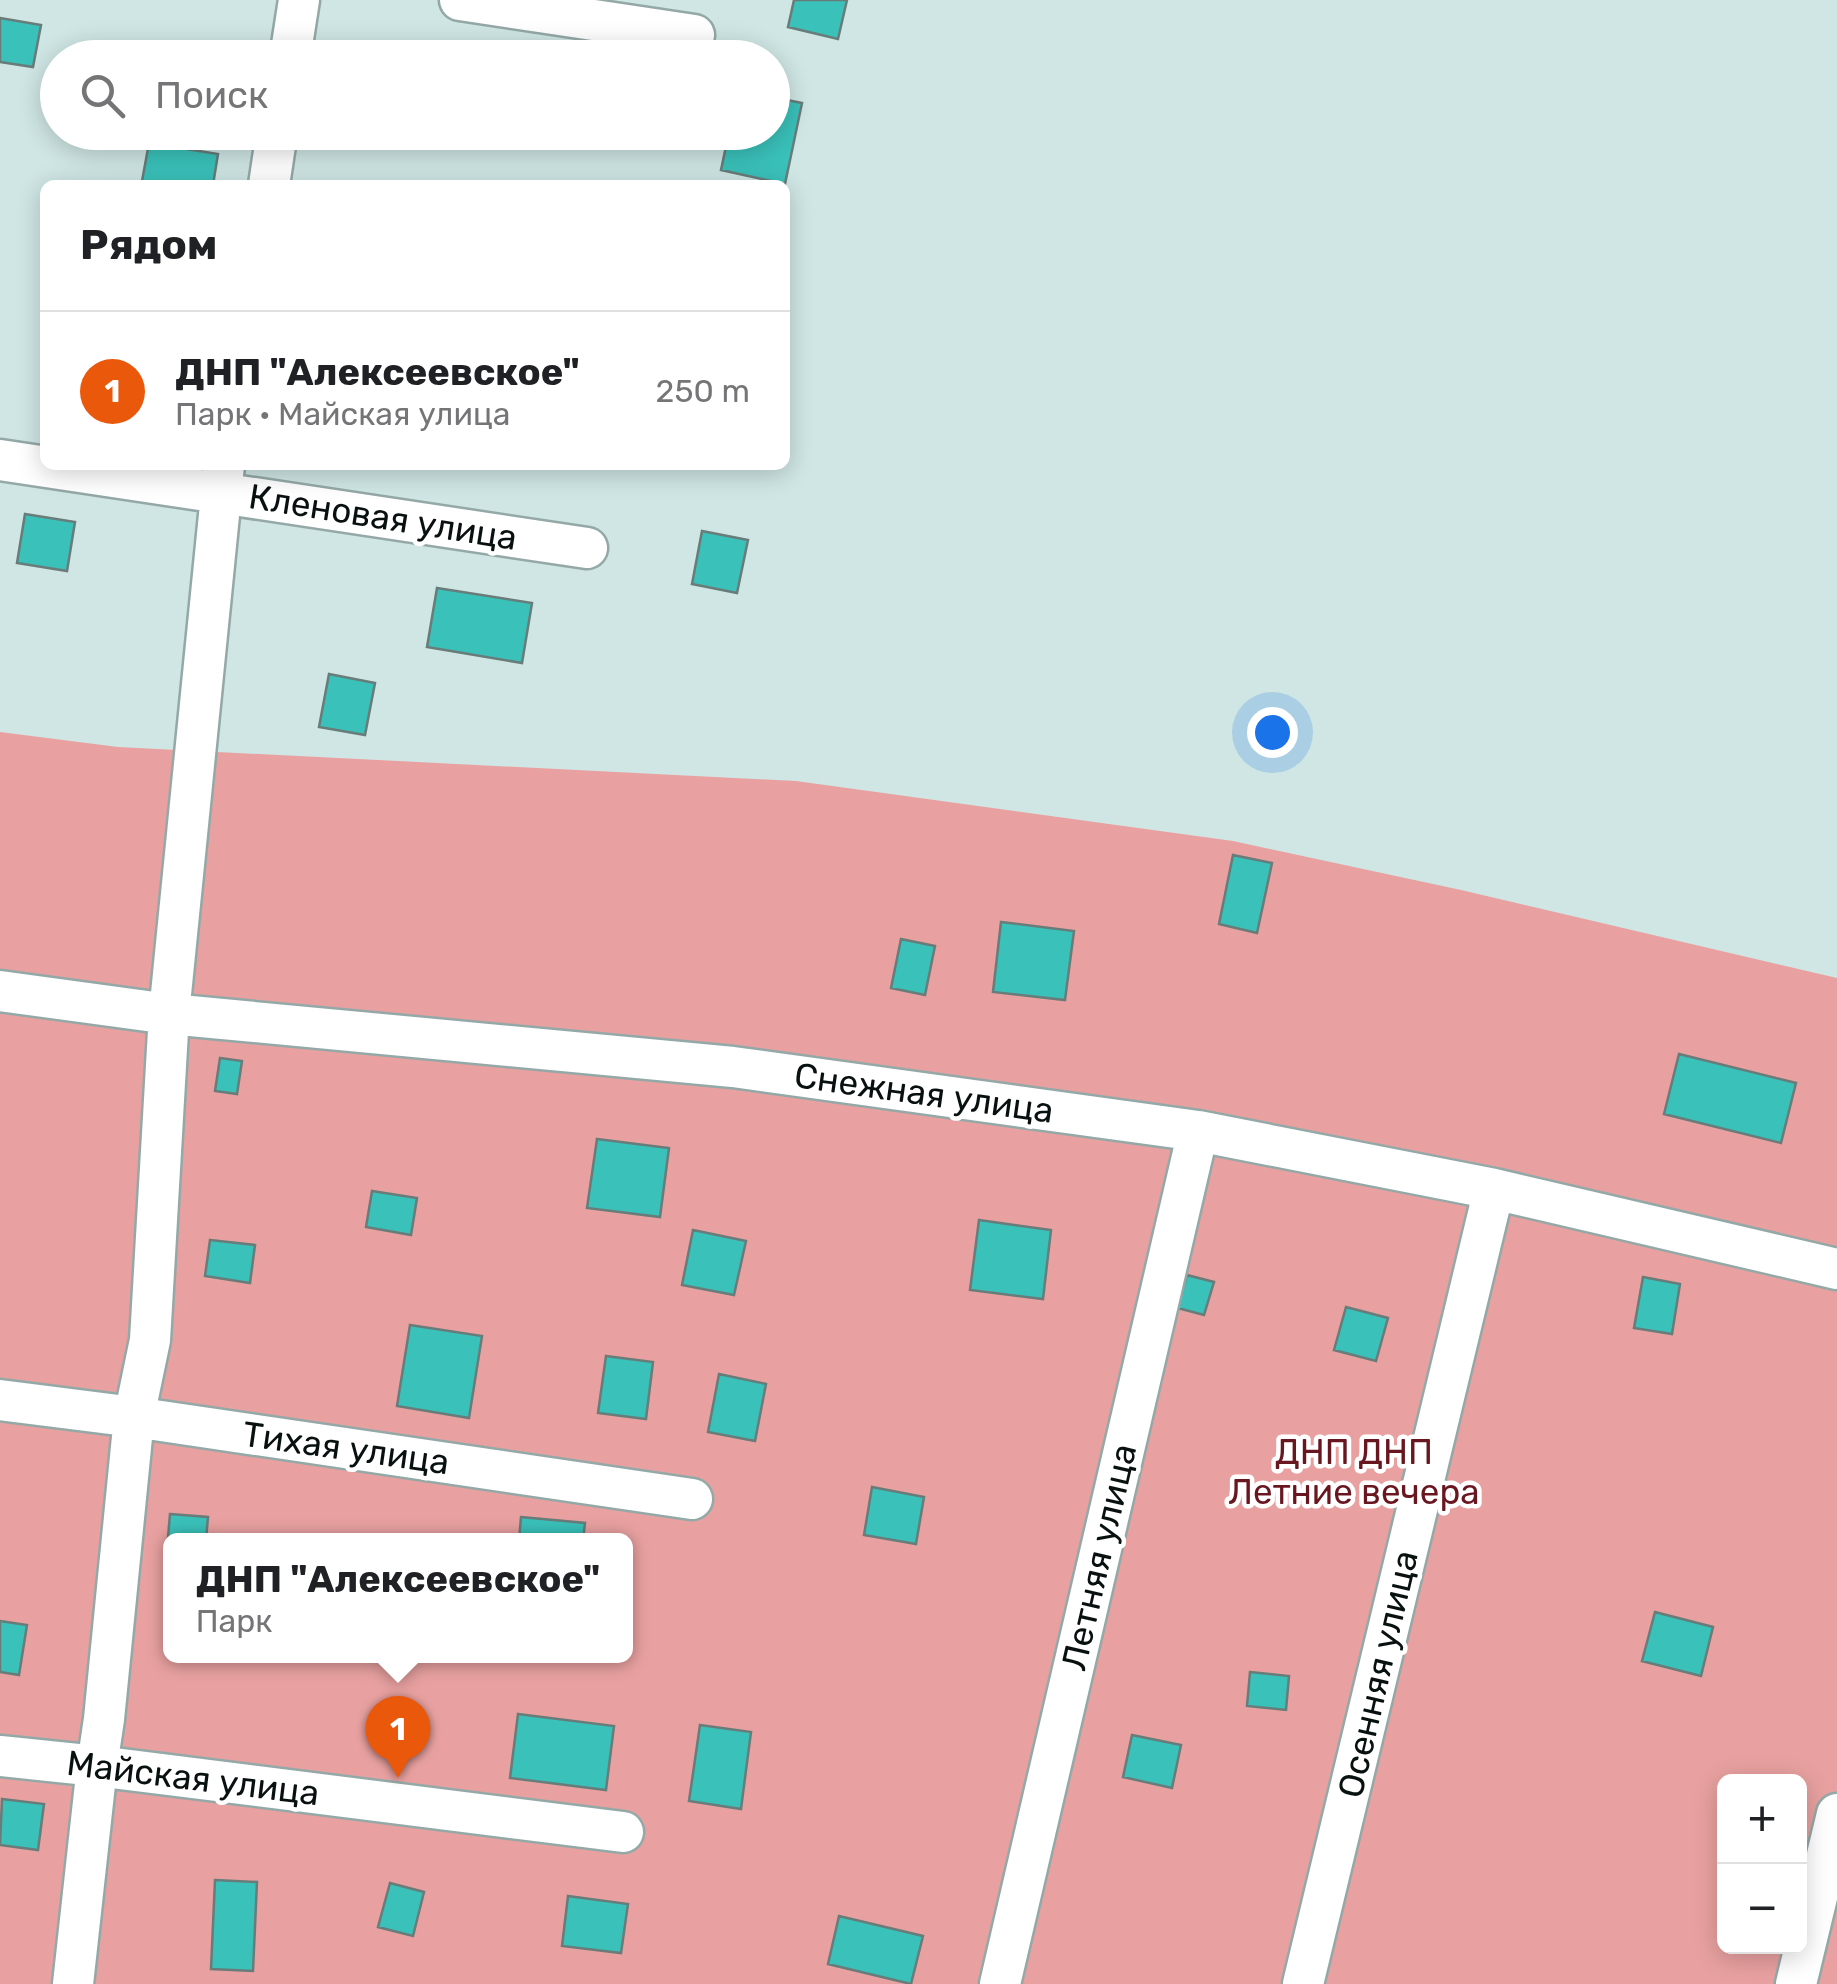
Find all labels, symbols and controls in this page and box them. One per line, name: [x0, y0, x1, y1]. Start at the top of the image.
search box: [40, 40, 790, 150]
icon: search: [75, 68, 130, 123]
text: Поиск: [155, 72, 268, 118]
text: Рядом: [80, 220, 217, 270]
text: ДНП "Алексеевское": [175, 349, 580, 395]
text: 1: [105, 372, 120, 410]
text: 250 m: [656, 372, 750, 410]
text: Парк · Майская улица: [175, 395, 510, 433]
street label: Кленовая улица: [246, 475, 520, 559]
your location: [1247, 707, 1298, 758]
street label: Снежная улица: [792, 1054, 1056, 1132]
street label: Тихая улица: [240, 1413, 452, 1483]
park label: ДНП ДНП Летние вечера: [1228, 1431, 1480, 1513]
street label: Летняя улица: [1053, 1440, 1145, 1674]
popup: [163, 1533, 633, 1663]
street label: Осенняя улица: [1329, 1546, 1427, 1802]
text: ДНП "Алексеевское": [196, 1556, 600, 1602]
text: Парк: [196, 1602, 272, 1640]
pin: 1: [366, 1696, 430, 1778]
street label: Майская улица: [64, 1742, 322, 1814]
map controls: [1717, 1774, 1807, 1954]
button: +: [1717, 1774, 1807, 1864]
button: −: [1717, 1864, 1807, 1954]

